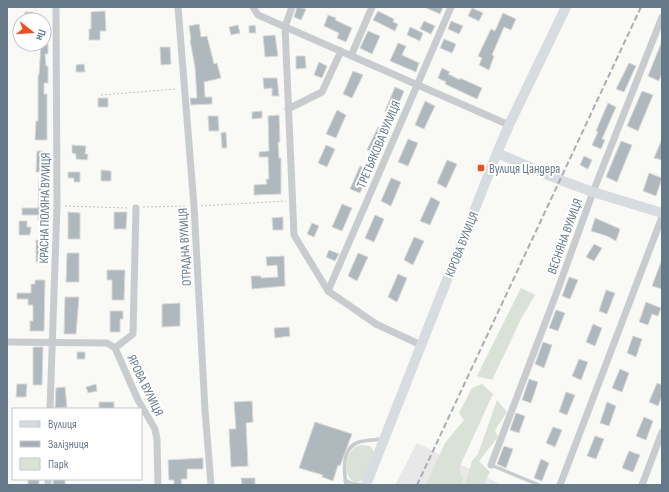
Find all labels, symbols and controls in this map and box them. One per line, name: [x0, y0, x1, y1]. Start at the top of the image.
north arrow: [12, 12, 52, 52]
text: Пн: [33, 28, 49, 42]
street label: ТРЕТЬЯКОВА ВУЛИЦЯ: [353, 98, 405, 191]
street label: КРАСНА ПОЛЯНА ВУЛИЦЯ: [36, 153, 54, 264]
place label: Вулиця Цандера: [489, 161, 560, 177]
marker: Вулиця Цандера: [476, 163, 486, 173]
street label: ВЕСНЯНА ВУЛИЦЯ: [544, 196, 586, 276]
street label: ОТРАДНА ВУЛИЦЯ: [175, 208, 195, 286]
street label: КІРОВА ВУЛИЦЯ: [442, 209, 482, 279]
street label: ЯРОВА ВУЛИЦЯ: [123, 352, 167, 419]
legend: [12, 408, 142, 480]
text: Вулиця: [48, 417, 77, 432]
text: Залізниця: [48, 437, 89, 452]
text: Парк: [48, 457, 69, 472]

